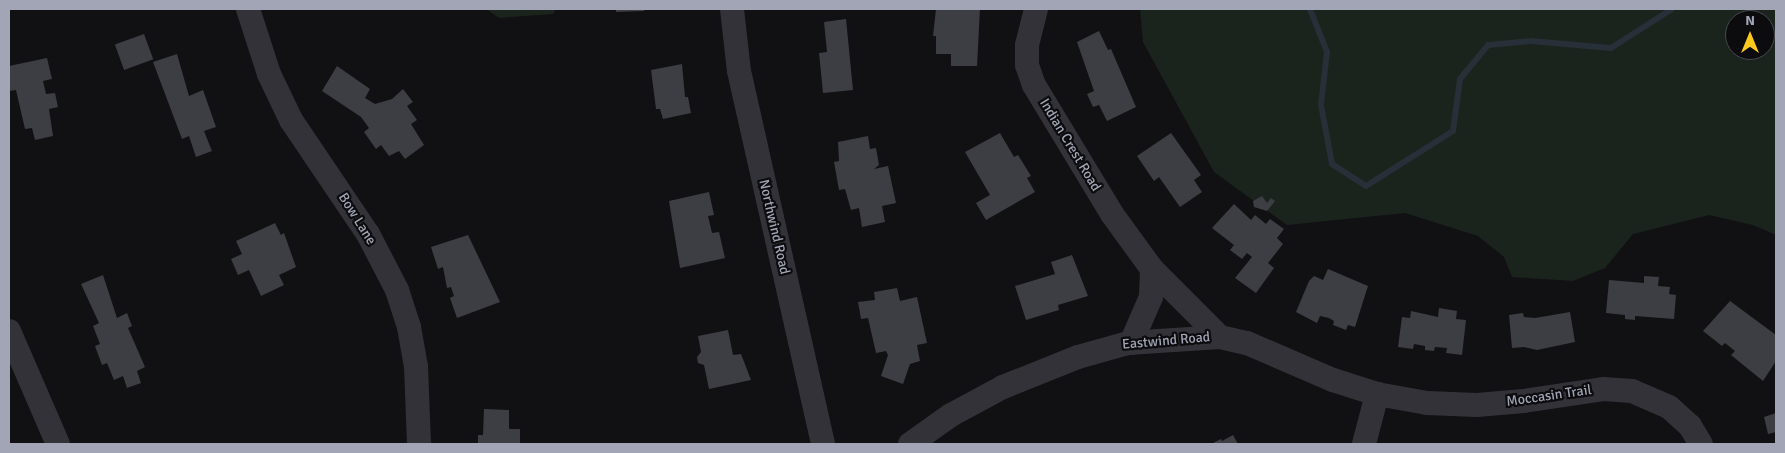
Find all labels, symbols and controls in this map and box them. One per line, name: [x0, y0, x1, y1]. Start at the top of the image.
north arrow: [1725, 10, 1775, 60]
text: N: [1745, 12, 1755, 29]
street label: Indian Crest Road: [1036, 96, 1104, 194]
street label: Northwind Road: [755, 178, 793, 276]
street label: Bow Lane: [335, 190, 379, 248]
street label: Eastwind Road: [1121, 329, 1211, 353]
street label: Moccasin Trail: [1505, 382, 1593, 410]

